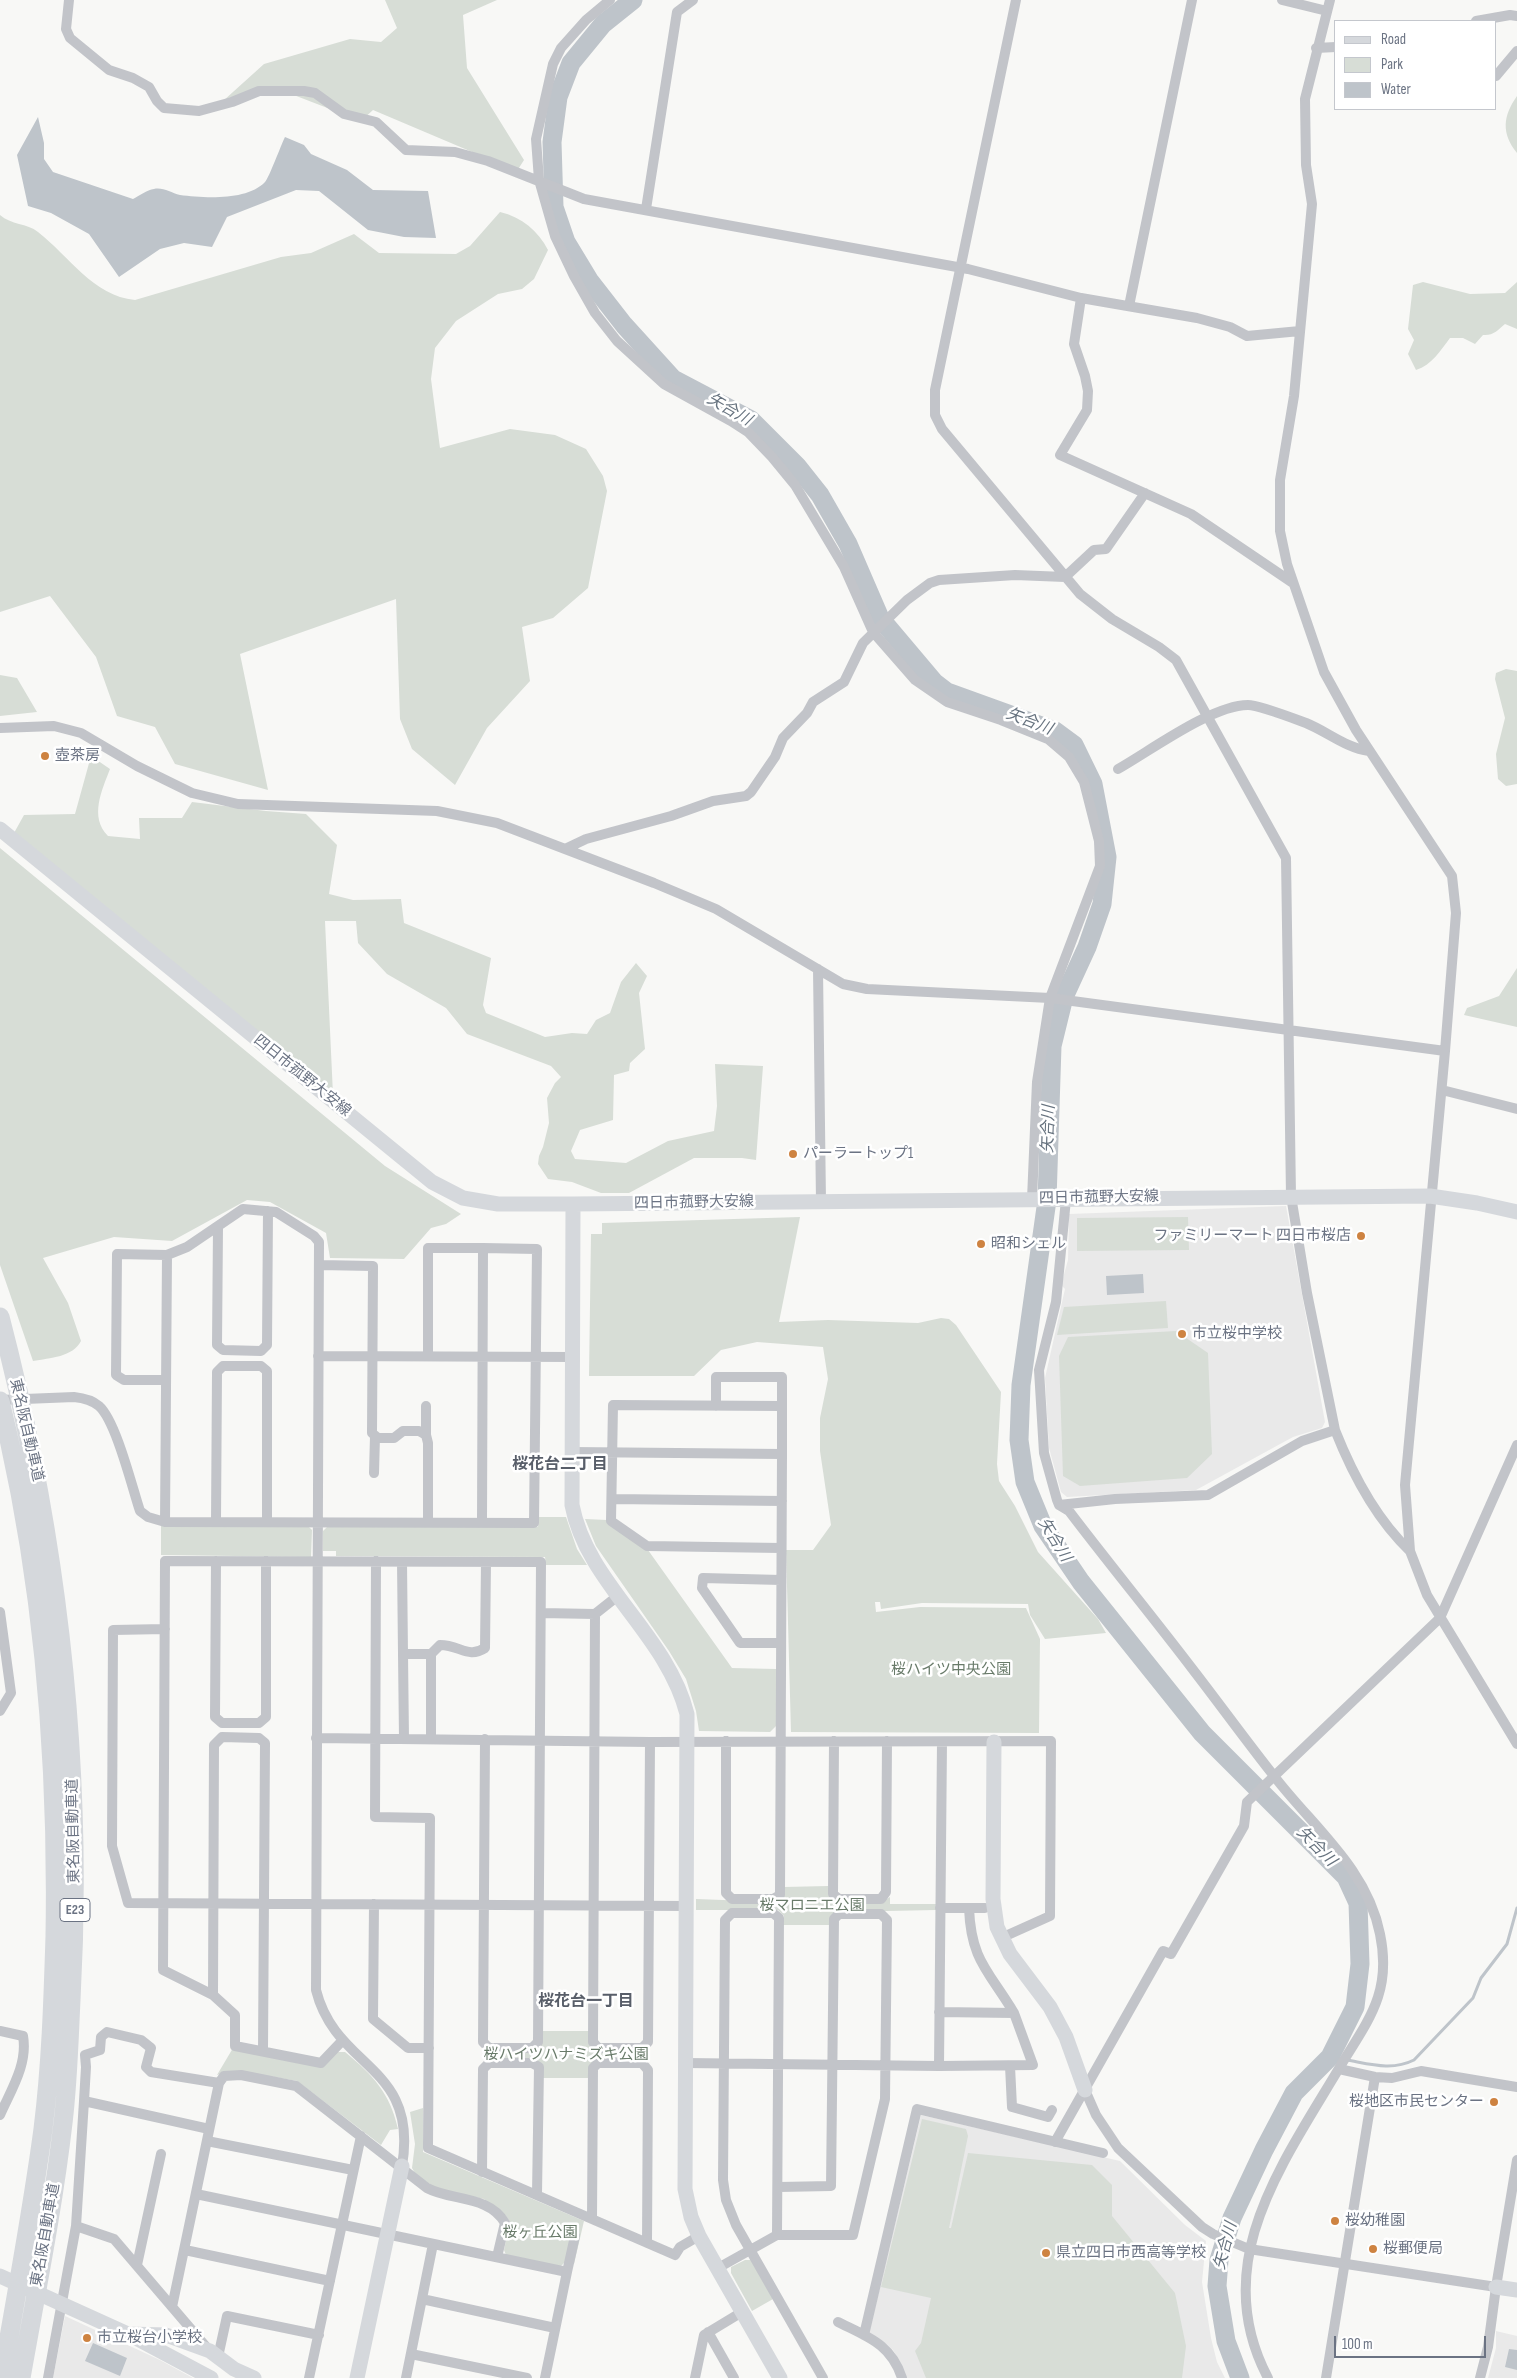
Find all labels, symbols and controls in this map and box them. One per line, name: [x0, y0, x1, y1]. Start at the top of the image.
legend: [1334, 20, 1497, 110]
text: Road: [1381, 30, 1406, 49]
text: Park: [1381, 55, 1403, 74]
text: Water: [1381, 80, 1411, 99]
water label: 矢合川: [703, 390, 755, 430]
water label: 矢合川: [1003, 704, 1055, 740]
place label: 壺茶房: [55, 747, 100, 765]
marker: 壺茶房: [39, 750, 51, 762]
street label: 四日市菰野大安線: [250, 1031, 354, 1121]
water label: 矢合川: [1039, 1105, 1059, 1153]
place label: パーラートップ1: [803, 1145, 913, 1163]
marker: パーラートップ1: [787, 1148, 799, 1160]
street label: 四日市菰野大安線: [1039, 1188, 1159, 1208]
street label: 四日市菰野大安線: [634, 1193, 754, 1213]
place label: ファミリーマート 四日市桜店: [1154, 1227, 1351, 1245]
marker: ファミリーマート 四日市桜店: [1355, 1230, 1367, 1242]
place label: 昭和シェル: [991, 1235, 1066, 1253]
marker: 昭和シェル: [975, 1238, 987, 1250]
place label: 市立桜中学校: [1192, 1325, 1282, 1343]
marker: 市立桜中学校: [1176, 1328, 1188, 1340]
street label: 東名阪自動車道: [5, 1377, 47, 1483]
district label: 桜花台二丁目: [512, 1455, 608, 1475]
water label: 矢合川: [1033, 1515, 1075, 1565]
park label: 桜ハイツ中央公園: [891, 1661, 1011, 1679]
street label: 東名阪自動車道: [64, 1778, 84, 1884]
water label: 矢合川: [1292, 1823, 1340, 1871]
park label: 桜マロニエ公園: [760, 1897, 864, 1915]
road number: E23: [60, 1898, 90, 1922]
district label: 桜花台一丁目: [538, 1992, 634, 2012]
park label: 桜ハイツハナミズキ公園: [484, 2046, 648, 2064]
place label: 桜地区市民センター: [1349, 2093, 1484, 2111]
marker: 桜地区市民センター: [1488, 2096, 1500, 2108]
street label: 東名阪自動車道: [28, 2182, 64, 2288]
place label: 桜幼稚園: [1345, 2212, 1405, 2230]
marker: 桜幼稚園: [1329, 2215, 1341, 2227]
water label: 矢合川: [1211, 2220, 1241, 2272]
park label: 桜ヶ丘公園: [503, 2224, 577, 2242]
place label: 桜郵便局: [1383, 2240, 1443, 2258]
marker: 桜郵便局: [1367, 2243, 1379, 2255]
place label: 県立四日市西高等学校: [1056, 2244, 1206, 2262]
marker: 県立四日市西高等学校: [1040, 2247, 1052, 2259]
scale bar: [1337, 2326, 1490, 2358]
place label: 市立桜台小学校: [97, 2329, 202, 2347]
marker: 市立桜台小学校: [81, 2332, 93, 2344]
text: 100 m: [1342, 2335, 1373, 2354]

